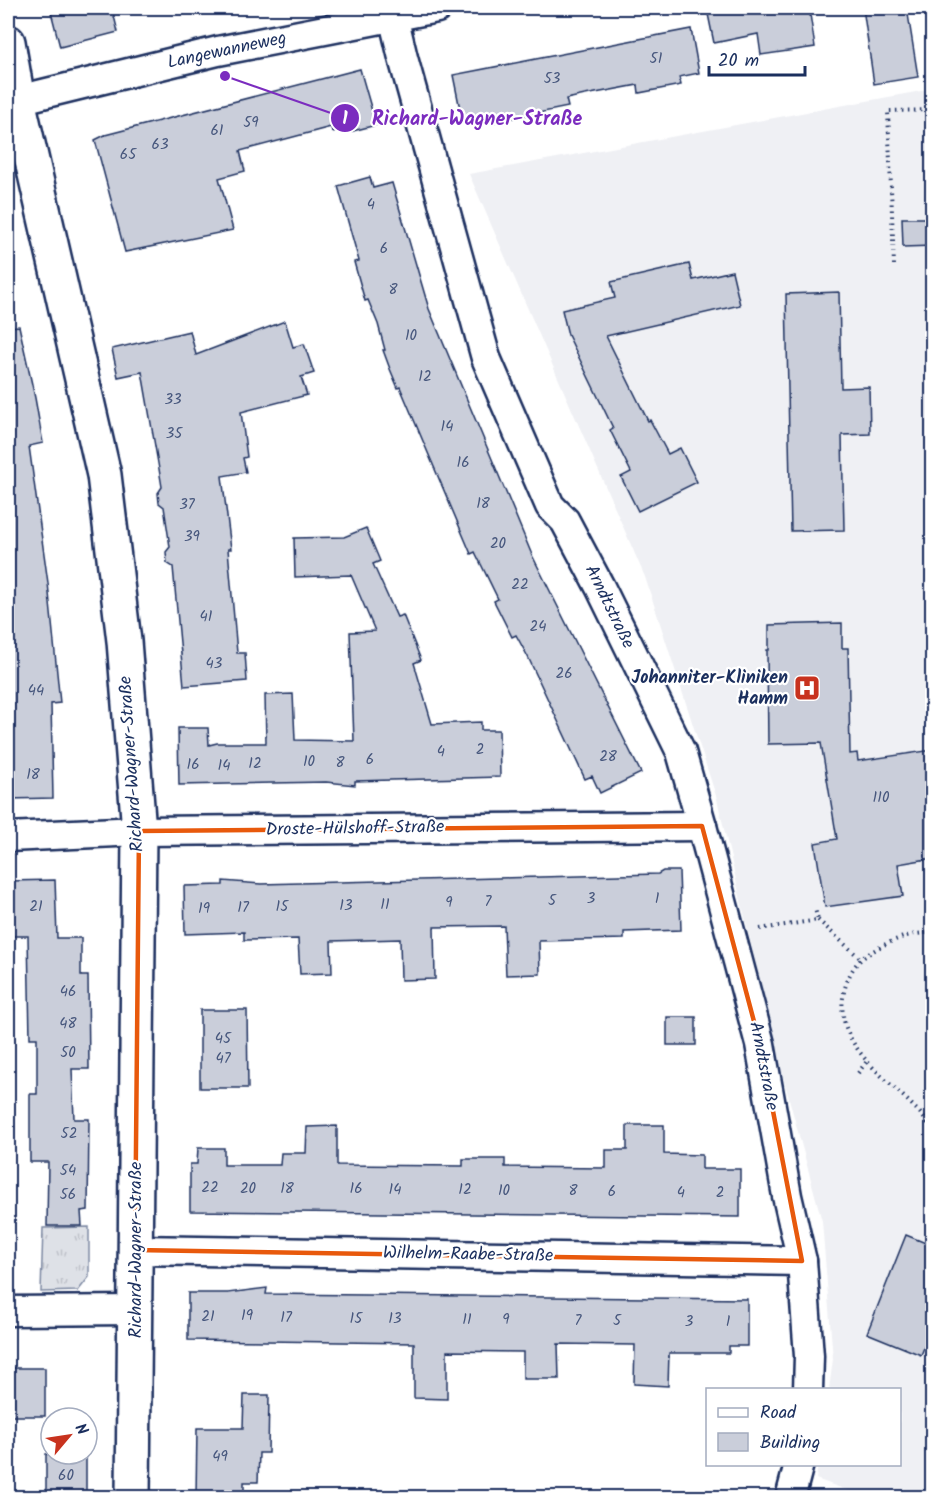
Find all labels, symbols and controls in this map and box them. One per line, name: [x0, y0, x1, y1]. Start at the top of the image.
street label: Langewanneweg: [165, 24, 289, 78]
scale bar: [709, 39, 805, 77]
house number: 51: [650, 47, 663, 71]
text: 20 m: [718, 47, 759, 76]
house number: 53: [544, 67, 561, 91]
callout: Richard-Wagner-Straße: [330, 99, 594, 137]
text: Richard-Wagner-Straße: [372, 104, 583, 136]
text: 1: [342, 105, 348, 134]
house number: 59: [243, 111, 259, 135]
house number: 61: [210, 119, 224, 143]
house number: 63: [152, 133, 169, 157]
house number: 65: [120, 143, 137, 167]
house number: 4: [367, 193, 375, 217]
house number: 6: [380, 237, 388, 261]
house number: 8: [388, 278, 398, 302]
house number: 10: [405, 324, 418, 348]
house number: 12: [418, 365, 432, 389]
house number: 33: [164, 388, 182, 412]
house number: 14: [441, 415, 453, 439]
house number: 35: [166, 422, 183, 446]
house number: 16: [456, 451, 470, 475]
house number: 18: [476, 492, 491, 516]
house number: 37: [179, 493, 196, 517]
house number: 39: [184, 525, 201, 549]
house number: 20: [490, 532, 507, 556]
street label: Arndtstraße: [576, 560, 642, 654]
house number: 22: [511, 573, 529, 597]
house number: 41: [200, 605, 213, 629]
house number: 24: [530, 615, 546, 639]
house number: 43: [206, 652, 223, 676]
house number: 26: [555, 662, 573, 686]
place label: Johanniter-Kliniken Hamm: [632, 664, 788, 714]
hospital icon: Johanniter-Kliniken Hamm: [792, 673, 822, 703]
street label: Richard-Wagner-Straße: [111, 675, 153, 853]
house number: 44: [28, 679, 44, 703]
house number: 2: [476, 738, 484, 762]
house number: 4: [437, 740, 445, 764]
house number: 28: [599, 745, 618, 769]
house number: 6: [366, 748, 374, 772]
house number: 10: [303, 750, 316, 774]
house number: 8: [335, 751, 345, 775]
house number: 12: [248, 752, 262, 776]
house number: 16: [186, 753, 200, 777]
house number: 14: [218, 754, 230, 778]
house number: 18: [26, 763, 41, 787]
house number: 110: [873, 786, 890, 810]
street label: Droste-Hülshoff-Straße: [265, 813, 445, 845]
house number: 3: [587, 887, 596, 911]
house number: 1: [655, 887, 660, 911]
house number: 5: [548, 889, 557, 913]
house number: 7: [485, 890, 493, 914]
house number: 9: [445, 891, 453, 915]
house number: 11: [380, 893, 390, 917]
house number: 13: [339, 894, 353, 918]
house number: 21: [29, 895, 43, 919]
house number: 15: [276, 895, 289, 919]
house number: 17: [237, 896, 250, 920]
house number: 19: [198, 897, 211, 921]
house number: 46: [60, 980, 76, 1004]
house number: 48: [59, 1012, 78, 1036]
street label: Arndtstraße: [740, 1019, 786, 1113]
house number: 45: [215, 1027, 232, 1051]
house number: 50: [60, 1041, 76, 1065]
house number: 47: [215, 1047, 232, 1071]
house number: 52: [61, 1122, 77, 1146]
house number: 54: [60, 1159, 76, 1183]
street label: Richard-Wagner-Straße: [122, 1162, 151, 1338]
house number: 22: [201, 1176, 219, 1200]
house number: 20: [240, 1177, 257, 1201]
house number: 18: [280, 1177, 295, 1201]
house number: 16: [349, 1177, 363, 1201]
house number: 14: [389, 1178, 401, 1202]
house number: 12: [458, 1178, 472, 1202]
house number: 10: [498, 1179, 511, 1203]
house number: 8: [568, 1179, 578, 1203]
house number: 6: [608, 1180, 616, 1204]
house number: 4: [677, 1181, 685, 1205]
house number: 2: [716, 1181, 724, 1205]
house number: 56: [60, 1183, 76, 1207]
street label: Wilhelm-Raabe-Straße: [383, 1239, 553, 1271]
house number: 19: [241, 1304, 254, 1328]
house number: 21: [201, 1305, 215, 1329]
house number: 17: [280, 1306, 293, 1330]
house number: 15: [350, 1307, 363, 1331]
house number: 13: [388, 1307, 402, 1331]
house number: 11: [462, 1308, 472, 1332]
house number: 9: [502, 1308, 510, 1332]
house number: 7: [575, 1309, 583, 1333]
house number: 5: [613, 1309, 622, 1333]
house number: 3: [685, 1310, 694, 1334]
house number: 1: [726, 1310, 731, 1334]
legend: [706, 1388, 901, 1466]
text: Road: [760, 1399, 797, 1428]
north arrow: [39, 1406, 99, 1466]
text: N: [67, 1419, 94, 1440]
text: Building: [760, 1429, 820, 1458]
house number: 49: [212, 1445, 228, 1469]
house number: 60: [58, 1464, 74, 1488]

